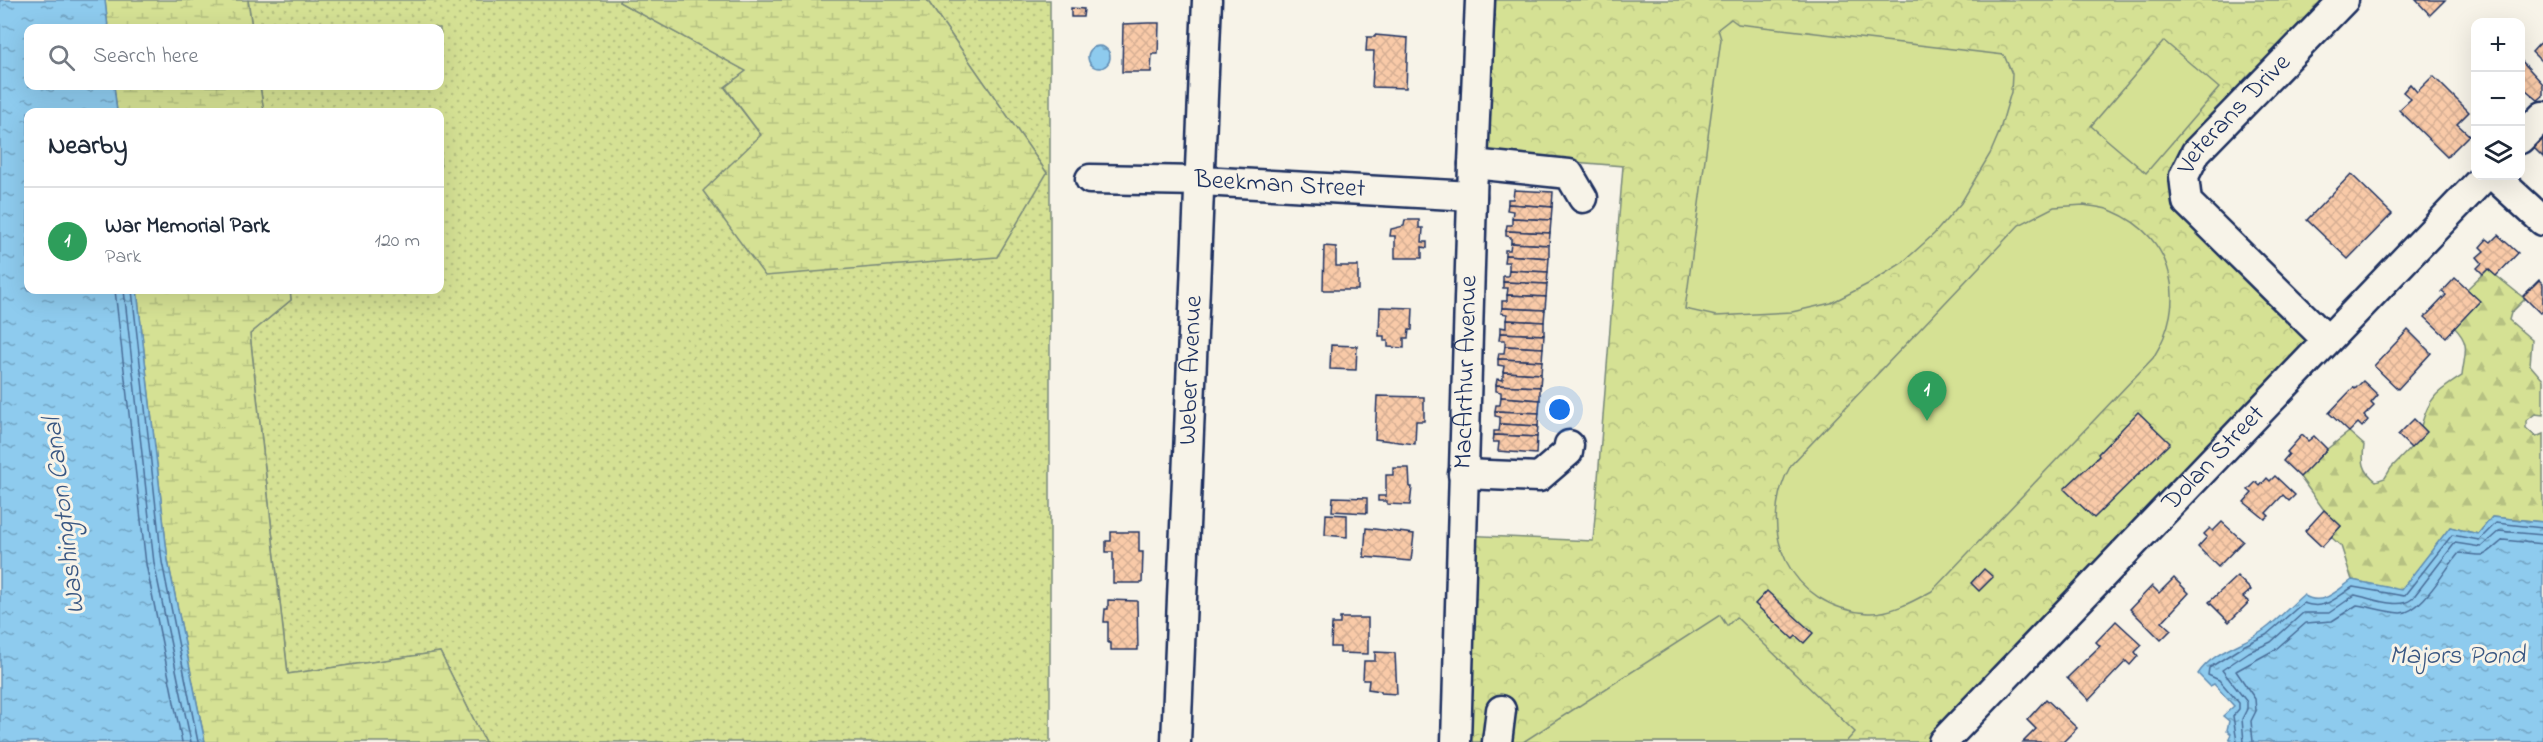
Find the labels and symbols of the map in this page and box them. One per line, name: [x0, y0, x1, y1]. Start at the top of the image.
street label: Veterans Drive: [2168, 45, 2301, 182]
street label: Beekman Street: [1192, 162, 1367, 209]
street label: MacArthur Avenue: [1445, 274, 1489, 470]
street label: Weber Avenue: [1169, 294, 1214, 446]
pin: 1: [1908, 372, 1946, 421]
your location: [1545, 395, 1574, 424]
street label: Dolan Street: [2153, 397, 2275, 522]
water label: Washington Canal: [33, 412, 97, 616]
water label: Majors Pond: [2389, 637, 2527, 676]

